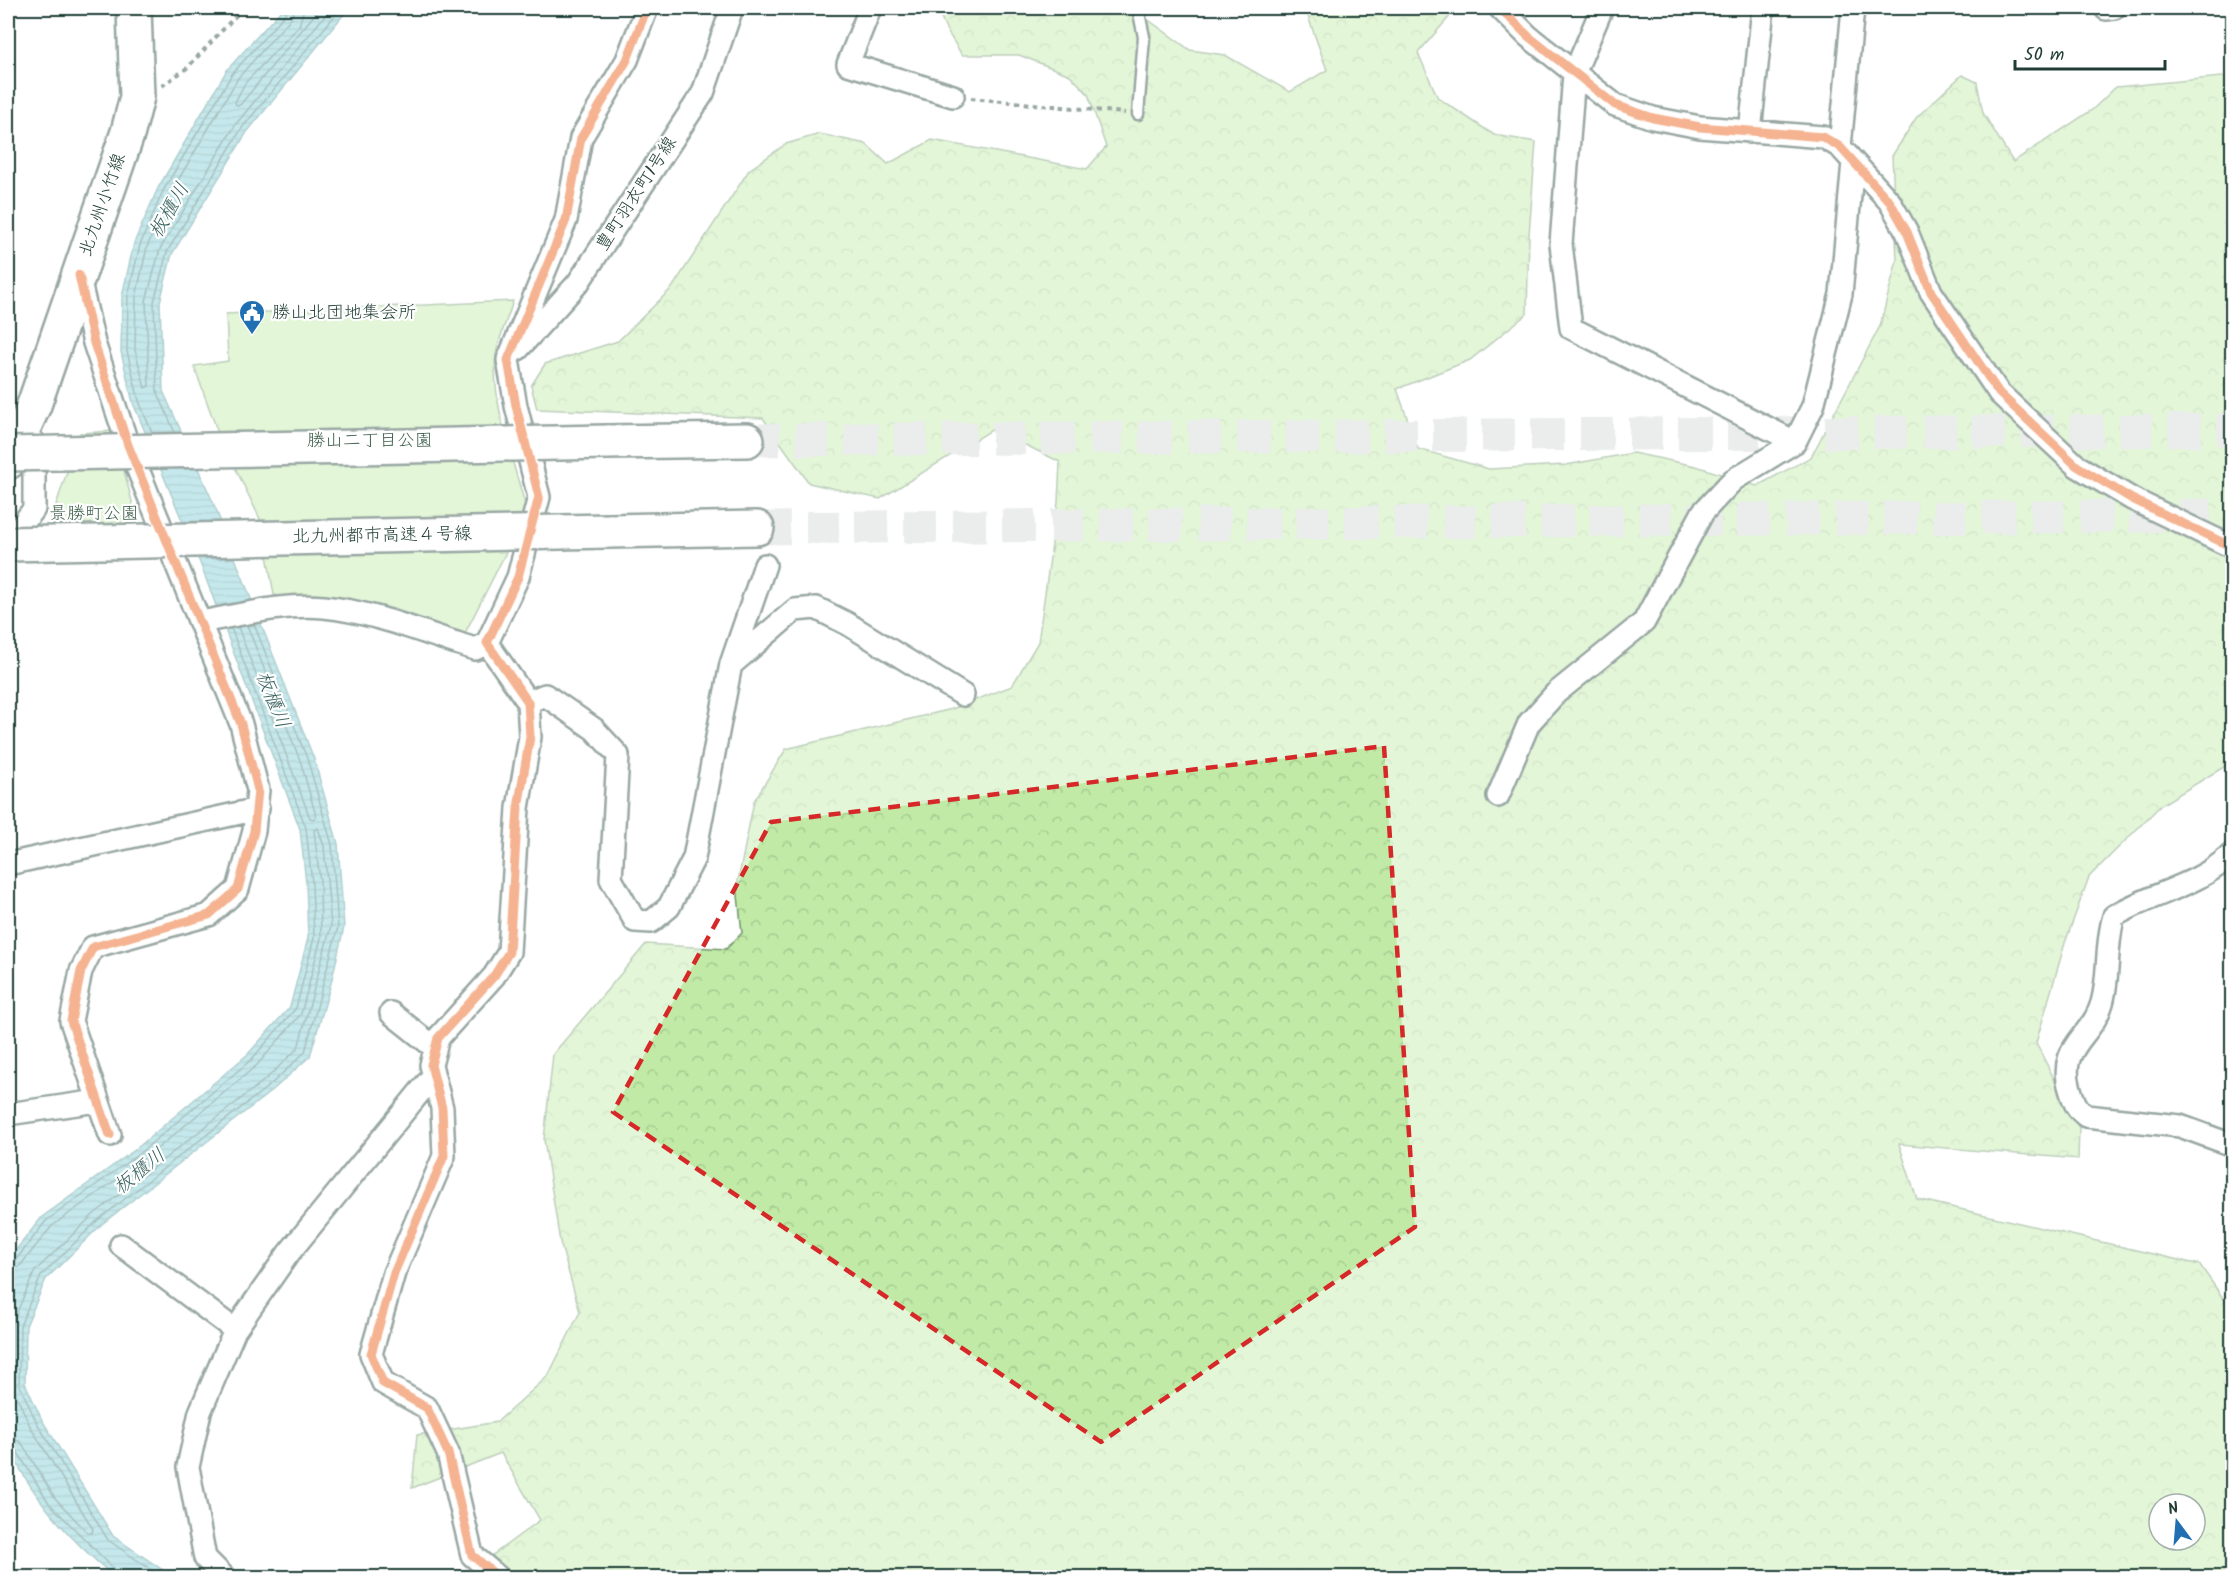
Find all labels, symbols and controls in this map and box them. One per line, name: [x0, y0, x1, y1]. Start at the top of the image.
scale bar: [2015, 33, 2165, 71]
text: 50 m: [2024, 41, 2064, 70]
street label: 豊町羽衣町1号線: [589, 131, 685, 257]
street label: 北九州小竹線: [72, 149, 134, 261]
water label: 板櫃川: [141, 177, 199, 245]
public building icon: 勝山北団地集会所: [237, 298, 267, 336]
place label: 勝山北団地集会所: [272, 299, 416, 328]
park label: 勝山二丁目公園: [307, 427, 433, 456]
park label: 景勝町公園: [49, 500, 139, 529]
street label: 北九州都市高速４号線: [292, 520, 472, 552]
water label: 板櫃川: [246, 666, 298, 734]
water label: 板櫃川: [107, 1141, 173, 1203]
north arrow: [2147, 1492, 2207, 1552]
text: N: [2165, 1496, 2182, 1522]

